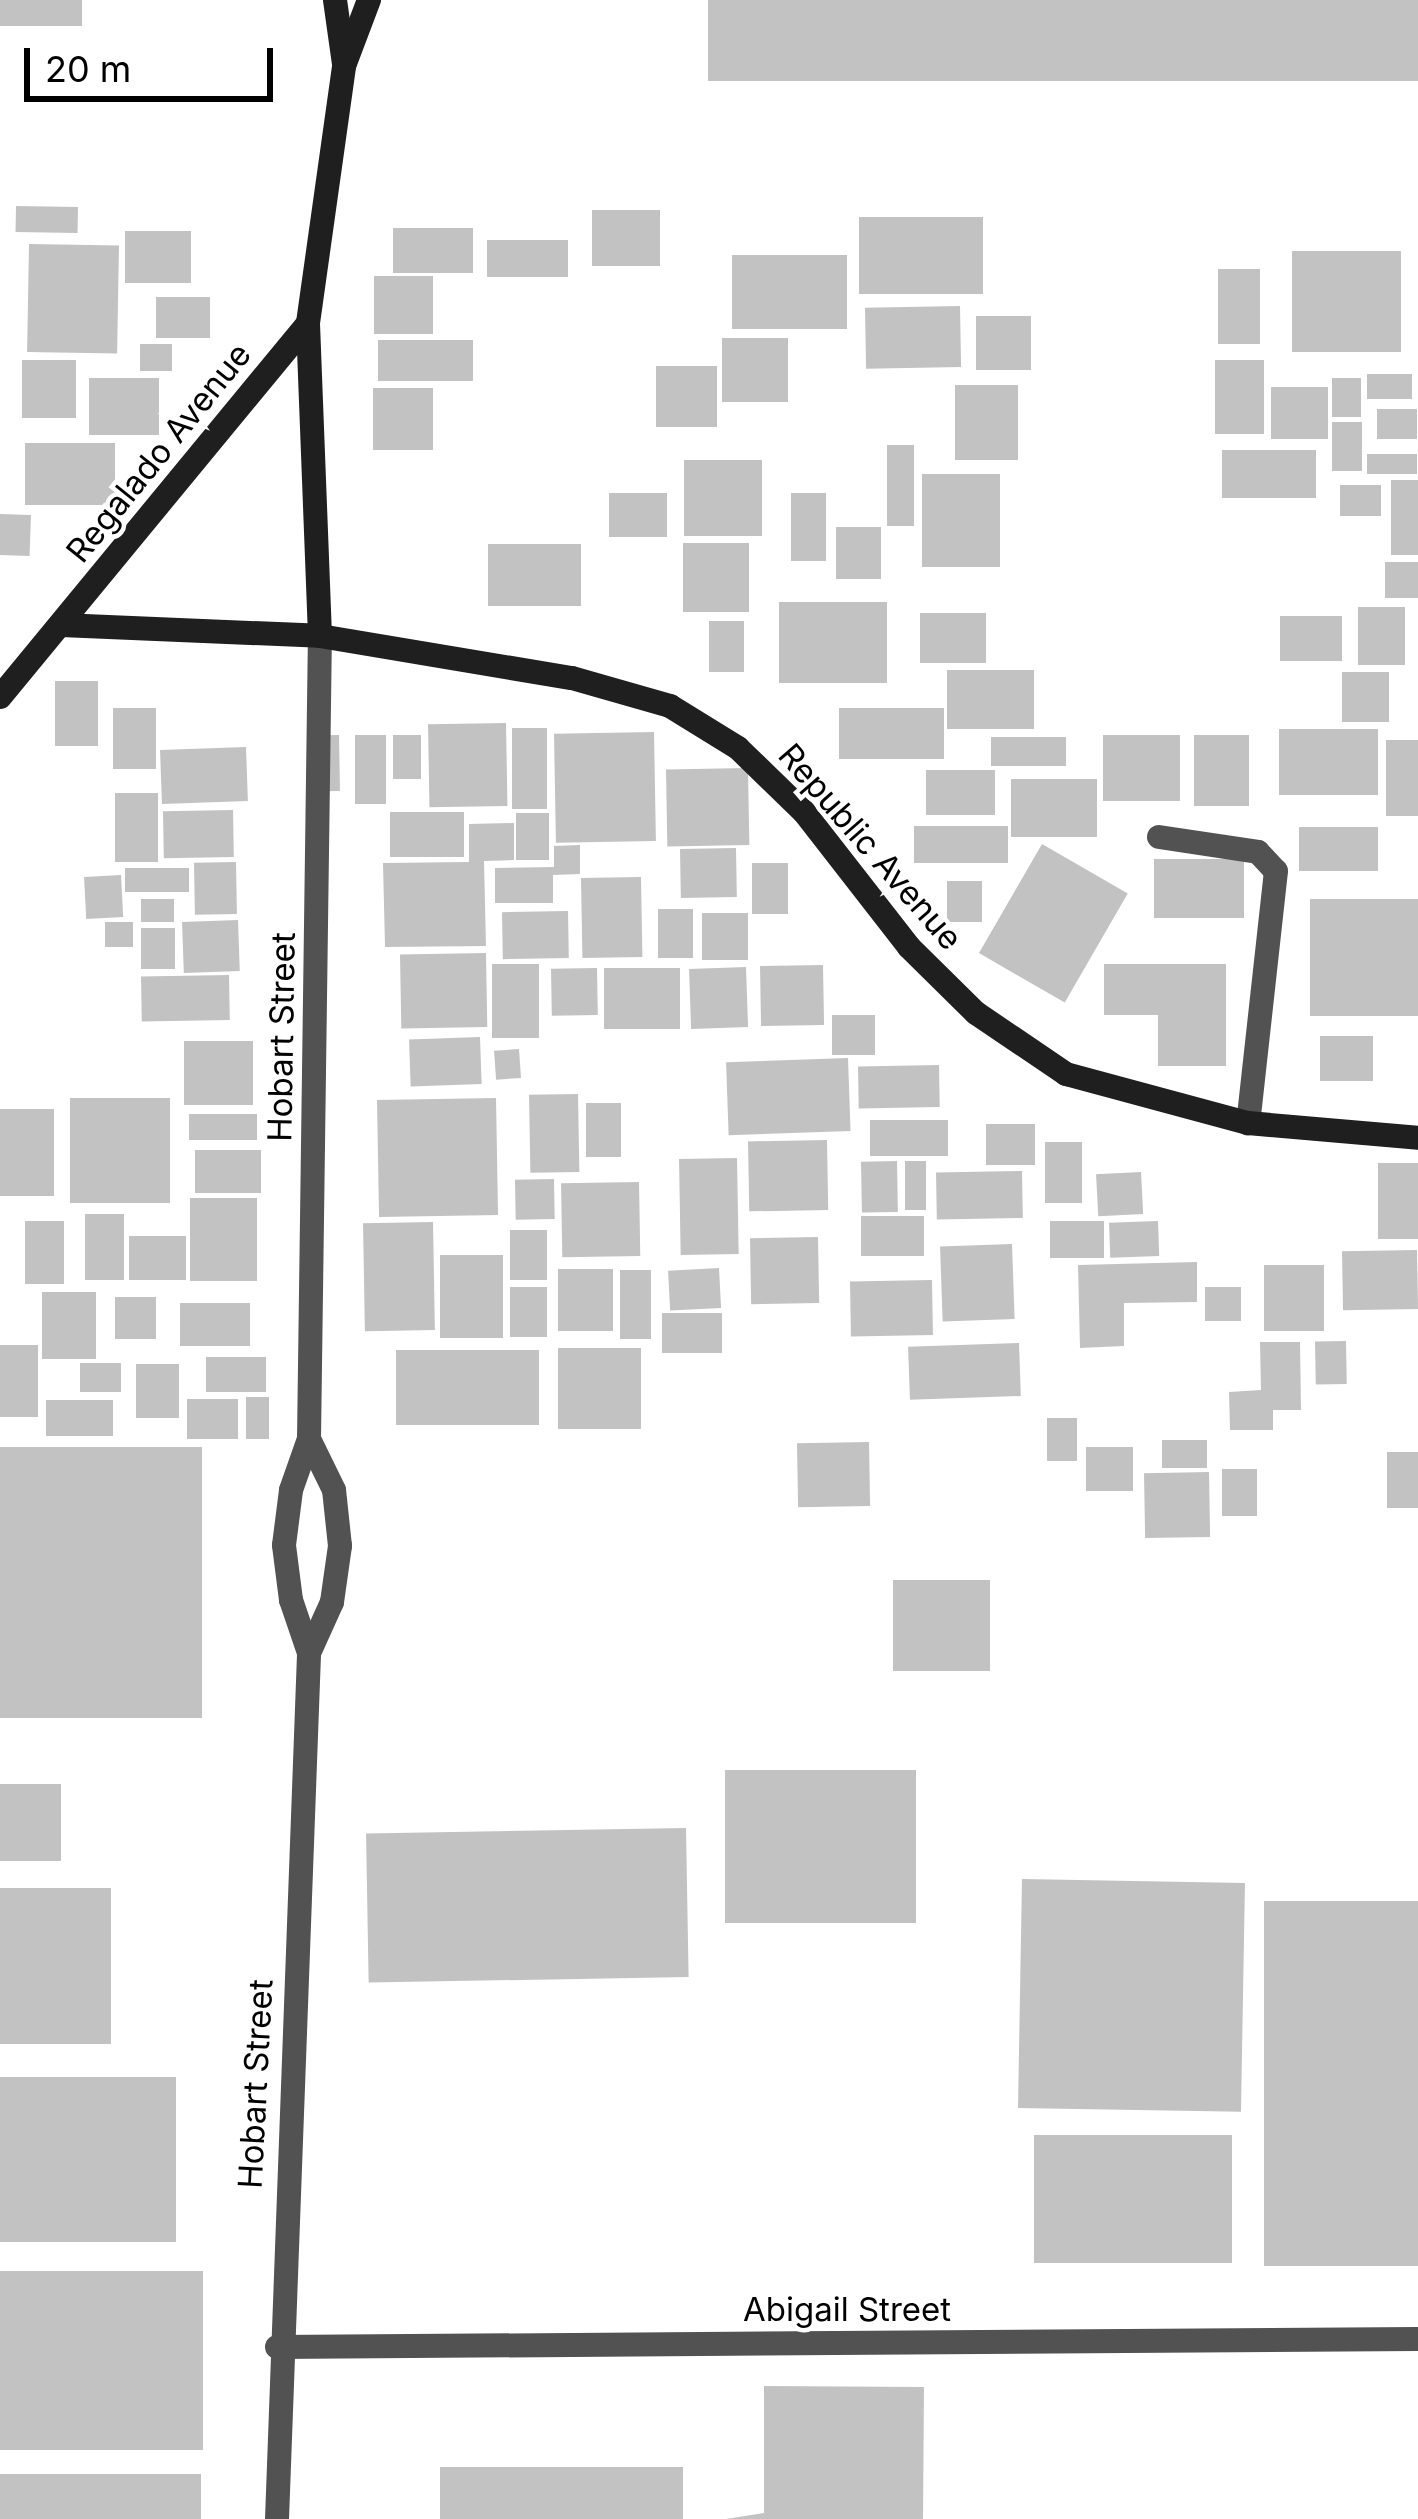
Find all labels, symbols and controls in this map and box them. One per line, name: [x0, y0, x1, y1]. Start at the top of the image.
scale bar: [30, 24, 279, 98]
text: 20 m: [45, 47, 131, 91]
street label: Regalado Avenue: [59, 335, 259, 571]
street label: Republic Avenue: [770, 736, 970, 958]
street label: Hobart Street: [260, 932, 304, 1142]
street label: Hobart Street: [231, 1978, 281, 2190]
street label: Abigail Street: [743, 2290, 951, 2330]

